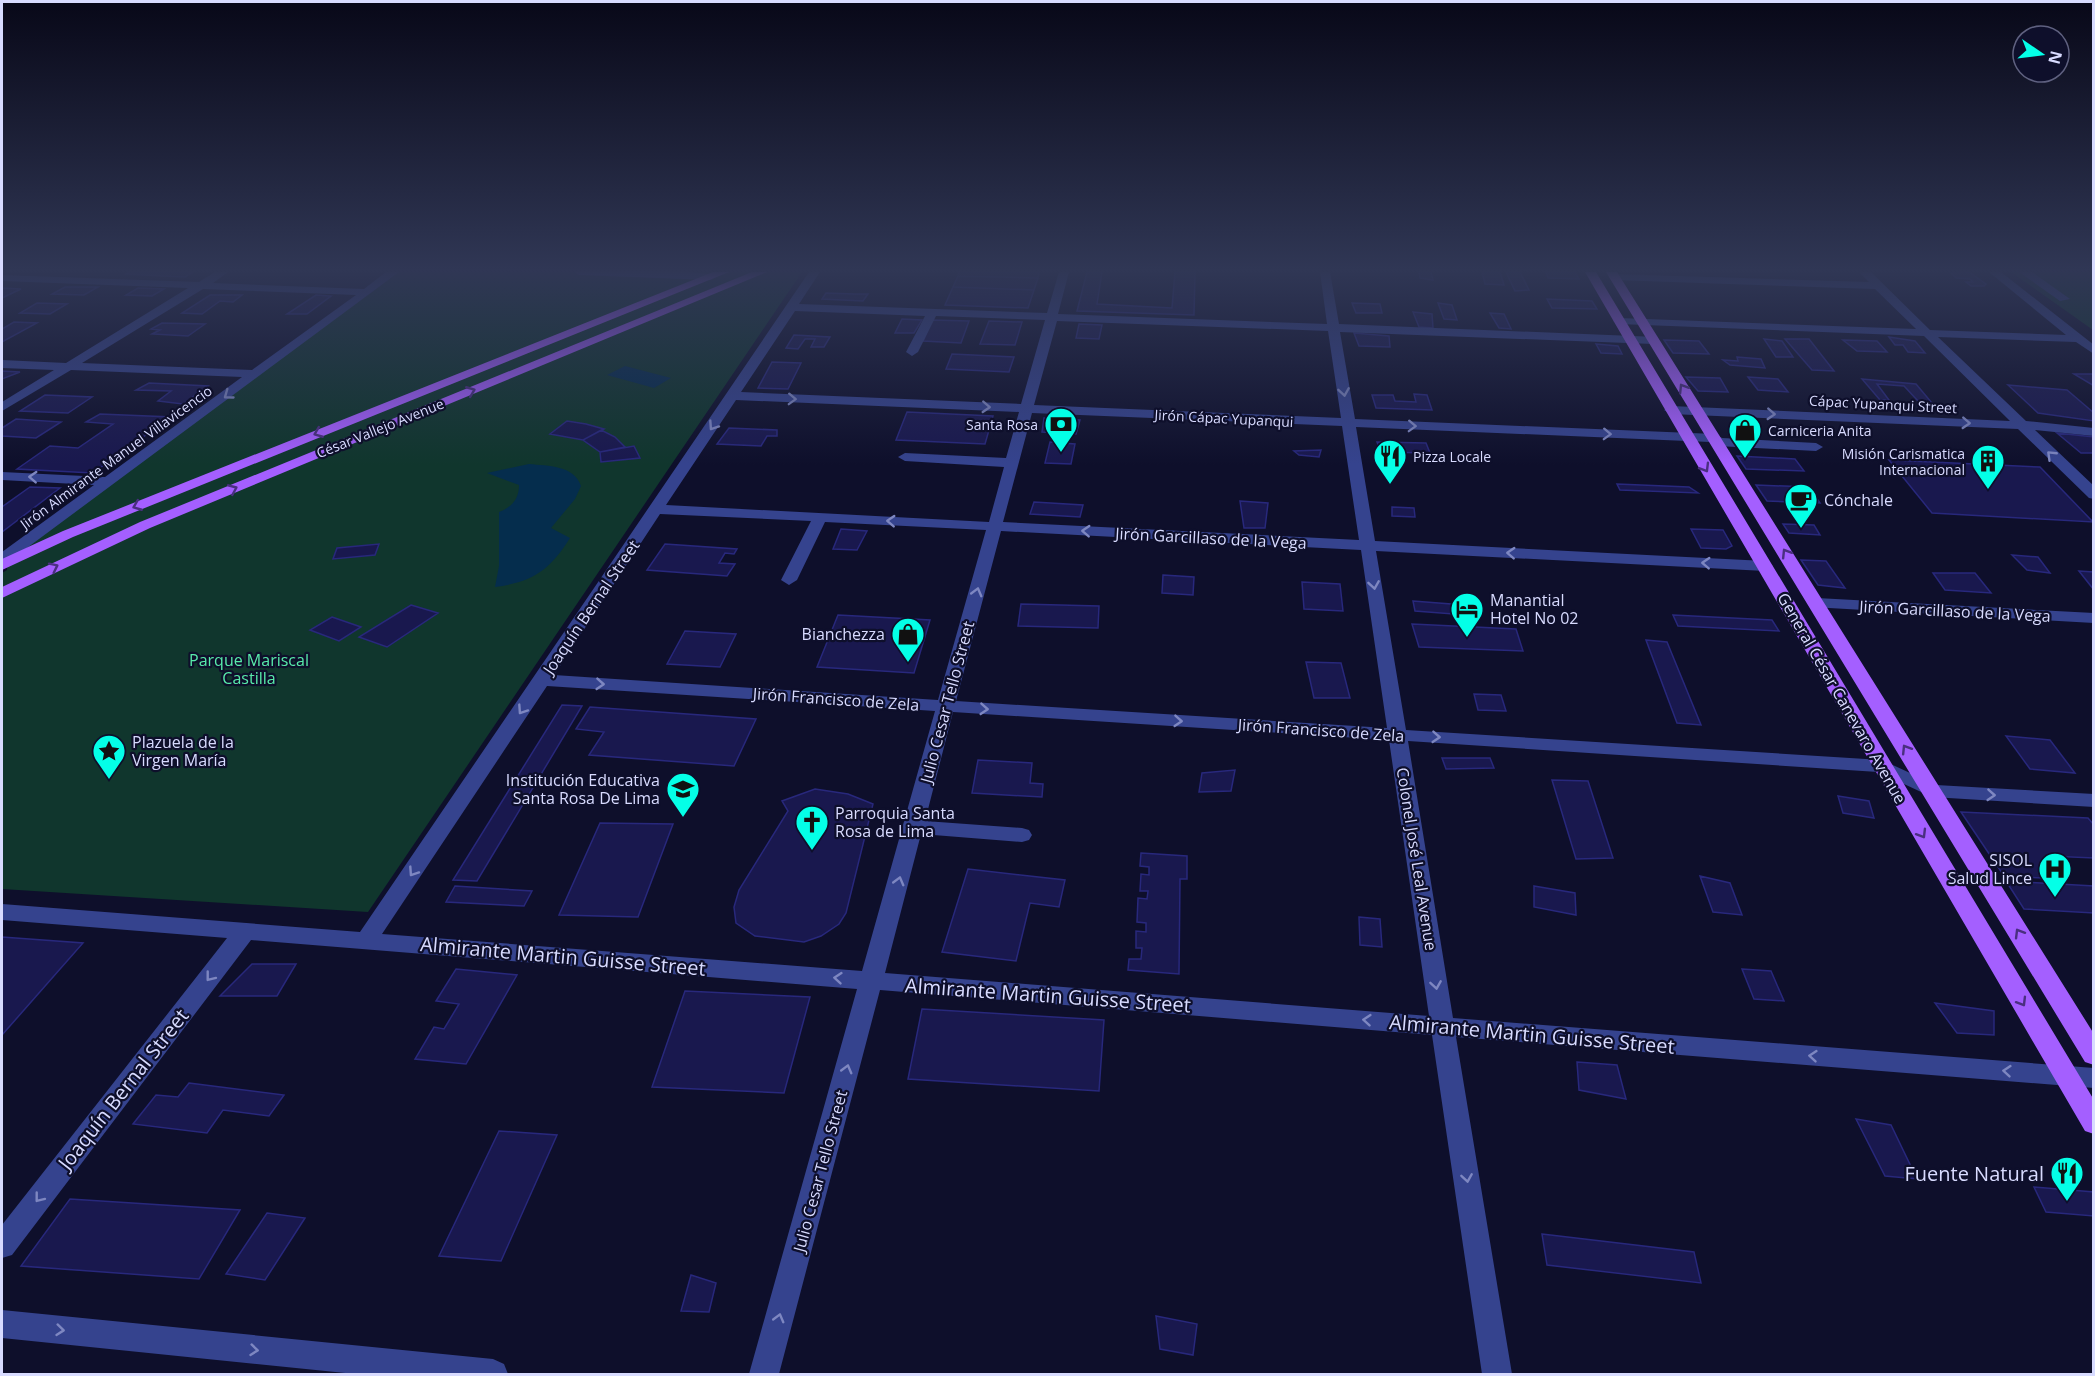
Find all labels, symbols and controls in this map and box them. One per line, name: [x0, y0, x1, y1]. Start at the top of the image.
north arrow: [2011, 24, 2071, 84]
text: N: [2043, 49, 2068, 67]
street label: Jirón Almirante Manuel Villavicencio: [15, 381, 216, 534]
one-way arrow: [1679, 384, 1691, 394]
one-way arrow: [465, 386, 476, 398]
one-way arrow: [224, 387, 235, 398]
one-way arrow: [1337, 388, 1349, 397]
street label: Cápac Yupanqui Street: [1809, 391, 1957, 417]
one-way arrow: [787, 392, 796, 405]
street label: César Vallejo Avenue: [313, 394, 447, 462]
one-way arrow: [982, 401, 991, 414]
street label: Jirón Cápac Yupanqui: [1152, 405, 1294, 431]
bank icon: Santa Rosa: [1043, 406, 1079, 453]
one-way arrow: [1767, 408, 1776, 420]
shop icon: Carniceria Anita: [1727, 412, 1763, 459]
place label: Santa Rosa: [966, 415, 1038, 434]
one-way arrow: [1962, 416, 1971, 429]
one-way arrow: [709, 420, 720, 431]
one-way arrow: [1408, 420, 1417, 432]
place label: Carniceria Anita: [1768, 421, 1871, 440]
one-way arrow: [313, 426, 324, 438]
one-way arrow: [1602, 428, 1611, 441]
restaurant icon: Pizza Locale: [1372, 438, 1408, 485]
building icon: Misión Carismatica Internacional: [1970, 443, 2006, 490]
place label: Misión Carismatica Internacional: [1842, 444, 1965, 479]
place label: Pizza Locale: [1413, 447, 1491, 466]
one-way arrow: [2048, 451, 2059, 462]
one-way arrow: [1698, 462, 1709, 472]
one-way arrow: [29, 471, 38, 484]
cafe icon: Cónchale: [1783, 482, 1819, 529]
one-way arrow: [226, 484, 237, 496]
place label: Cónchale: [1824, 489, 1893, 511]
one-way arrow: [132, 499, 143, 511]
one-way arrow: [887, 515, 896, 528]
street label: Jirón Garcillaso de la Vega: [1113, 522, 1307, 554]
one-way arrow: [1081, 525, 1090, 538]
street label: Joaquín Bernal Street: [537, 535, 644, 680]
one-way arrow: [1507, 547, 1516, 560]
one-way arrow: [1783, 549, 1794, 560]
one-way arrow: [1702, 557, 1711, 570]
one-way arrow: [48, 563, 59, 575]
one-way arrow: [1367, 581, 1379, 590]
one-way arrow: [970, 587, 983, 597]
place label: Manantial Hotel No 02: [1490, 589, 1578, 629]
street label: General César Canevaro Avenue: [1772, 589, 1912, 807]
hotel icon: Manantial Hotel No 02: [1449, 591, 1485, 638]
street label: Jirón Garcillaso de la Vega: [1857, 595, 2051, 627]
shop icon: Bianchezza: [890, 616, 926, 663]
street label: Julio Cesar Tello Street: [914, 618, 979, 787]
place label: Bianchezza: [802, 623, 885, 645]
park label: Parque Mariscal Castilla: [189, 649, 309, 689]
one-way arrow: [596, 678, 605, 691]
street label: Jirón Francisco de Zela: [750, 682, 920, 716]
one-way arrow: [979, 702, 988, 715]
one-way arrow: [518, 703, 529, 714]
street label: Jirón Francisco de Zela: [1235, 713, 1405, 747]
one-way arrow: [1174, 714, 1183, 727]
place label: Plazuela de la Virgen María: [132, 731, 234, 771]
one-way arrow: [1431, 731, 1440, 744]
place icon: Plazuela de la Virgen María: [91, 733, 127, 780]
one-way arrow: [1902, 745, 1914, 755]
street label: Colonel José Leal Avenue: [1392, 766, 1442, 952]
place label: Institución Educativa Santa Rosa De Lima: [506, 769, 660, 809]
school or university icon: Institución Educativa Santa Rosa De Lima: [665, 771, 701, 818]
one-way arrow: [1986, 788, 1995, 801]
place label: Parroquia Santa Rosa de Lima: [835, 802, 955, 842]
church icon: Parroquia Santa Rosa de Lima: [794, 804, 830, 851]
one-way arrow: [1915, 828, 1927, 838]
place label: SISOL Salud Lince: [1948, 849, 2032, 889]
hospital icon: SISOL Salud Lince: [2037, 851, 2073, 898]
one-way arrow: [409, 866, 421, 876]
one-way arrow: [891, 876, 904, 886]
one-way arrow: [2015, 929, 2027, 939]
street label: Almirante Martin Guisse Street: [419, 930, 707, 982]
one-way arrow: [206, 971, 217, 982]
one-way arrow: [833, 972, 842, 985]
street label: Almirante Martin Guisse Street: [904, 972, 1192, 1018]
one-way arrow: [1430, 981, 1442, 990]
one-way arrow: [2014, 996, 2026, 1006]
street label: Joaquín Bernal Street: [50, 1003, 194, 1177]
street label: Almirante Martin Guisse Street: [1388, 1008, 1676, 1060]
one-way arrow: [1363, 1014, 1372, 1027]
one-way arrow: [1808, 1050, 1817, 1063]
one-way arrow: [840, 1064, 853, 1074]
one-way arrow: [2003, 1065, 2012, 1078]
street label: Julio Cesar Tello Street: [787, 1087, 852, 1256]
restaurant icon: Fuente Natural: [2049, 1155, 2085, 1202]
place label: Fuente Natural: [1904, 1160, 2044, 1187]
one-way arrow: [1460, 1173, 1472, 1183]
one-way arrow: [35, 1191, 46, 1202]
one-way arrow: [772, 1313, 785, 1323]
one-way arrow: [55, 1323, 64, 1336]
one-way arrow: [249, 1343, 258, 1356]

